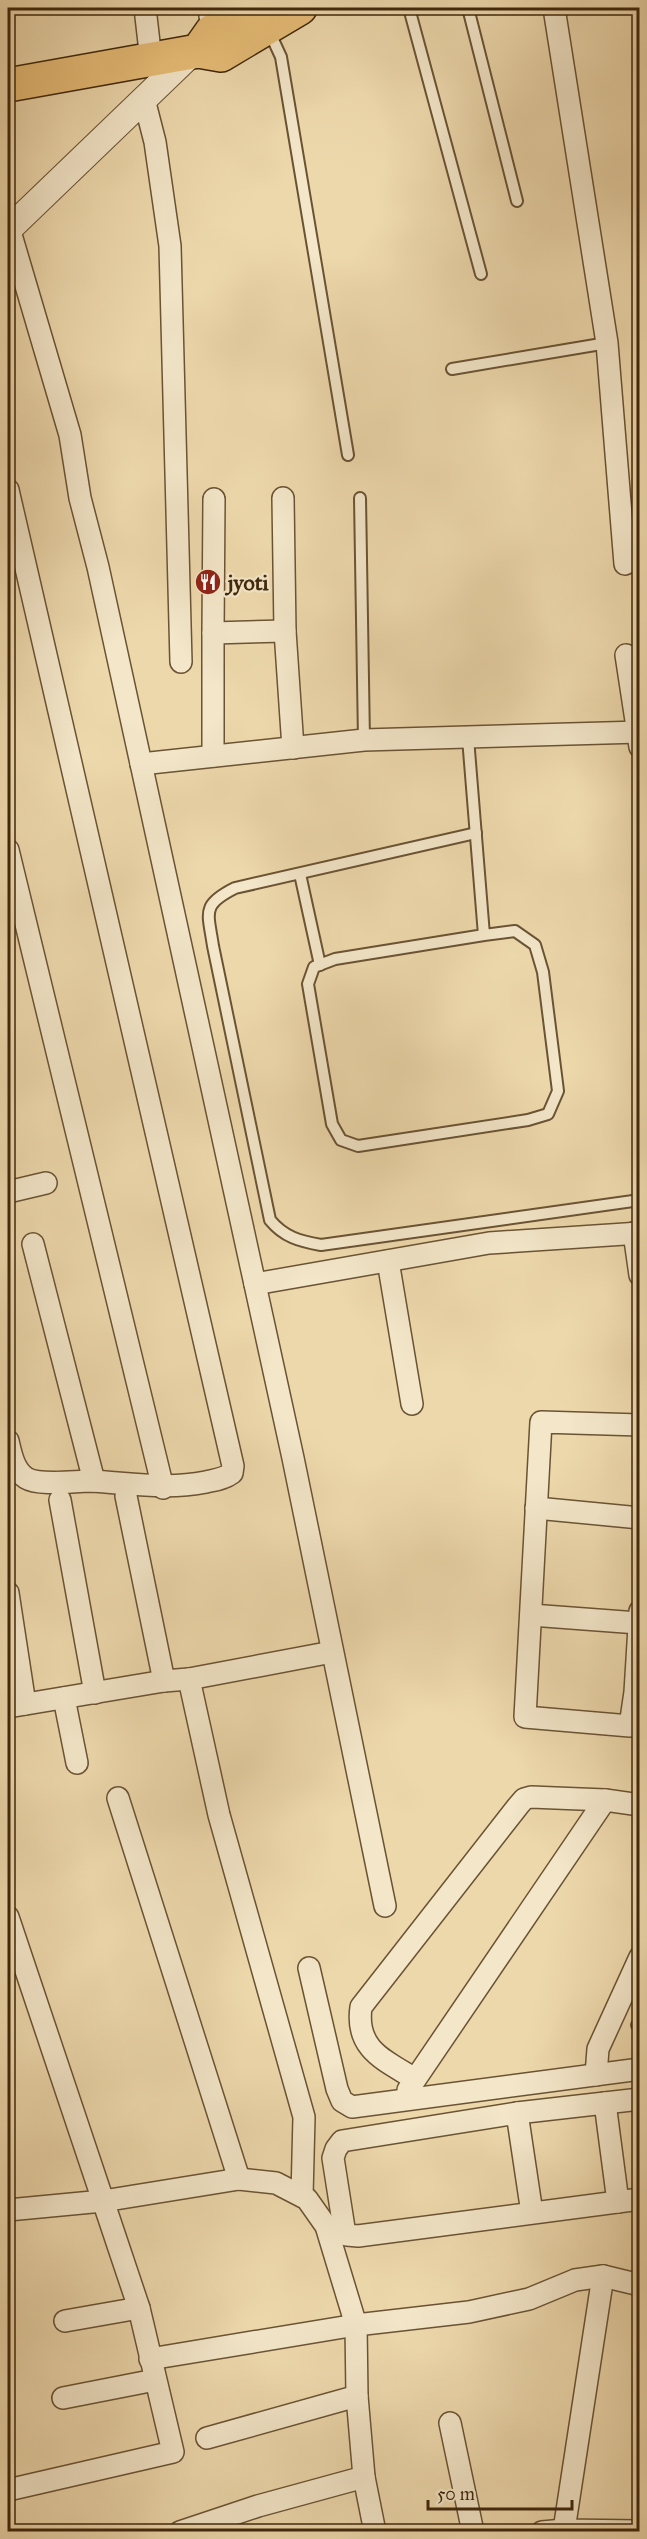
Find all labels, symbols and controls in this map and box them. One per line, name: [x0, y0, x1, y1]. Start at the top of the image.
restaurant icon: jyoti: [193, 567, 223, 597]
place label: jyoti: [224, 569, 269, 596]
scale bar: [428, 2473, 572, 2511]
text: 50 m: [437, 2483, 475, 2505]

